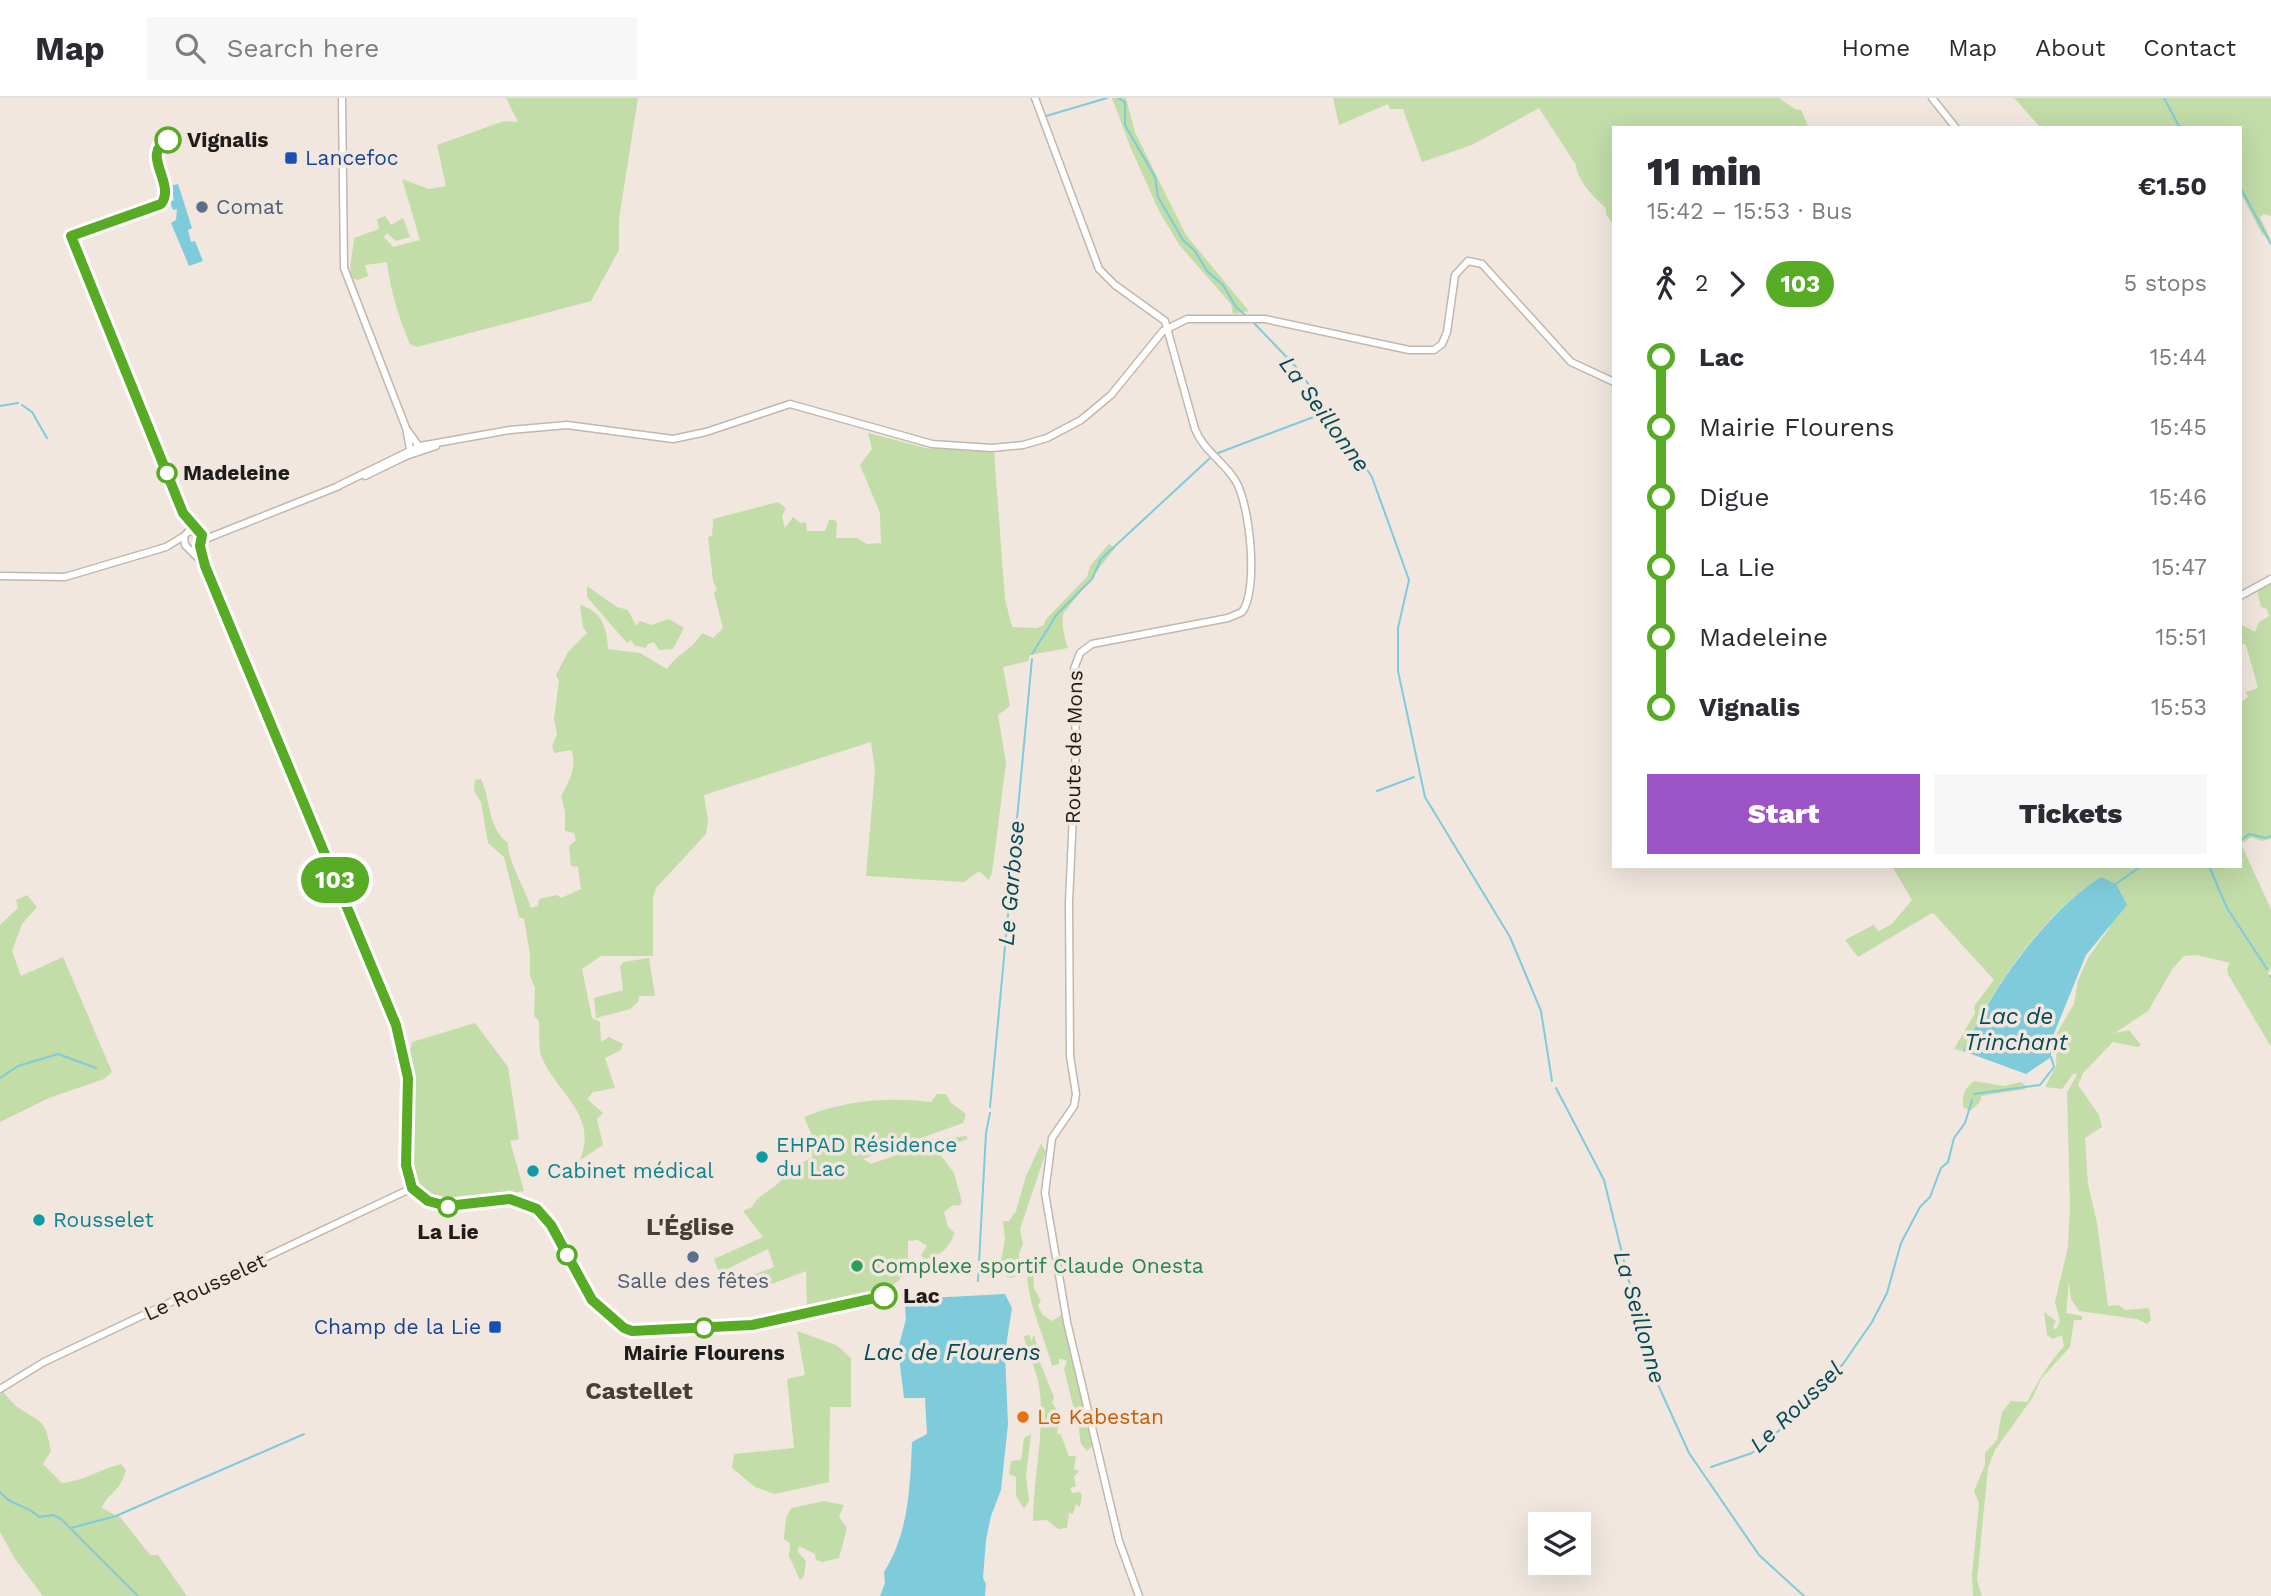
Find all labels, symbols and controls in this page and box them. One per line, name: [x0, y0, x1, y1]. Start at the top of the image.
search box: [147, 17, 637, 80]
text: Map: [35, 29, 105, 68]
icon: search: [171, 29, 209, 67]
text: Search here: [227, 33, 379, 63]
text: Home: [1842, 34, 1910, 62]
text: Map: [1948, 34, 1997, 62]
text: About: [2035, 34, 2105, 62]
text: Contact: [2143, 34, 2236, 62]
marker: Vignalis: [155, 127, 181, 153]
place label: Vignalis: [187, 127, 269, 152]
place label: Lancefoc: [305, 145, 399, 170]
marker: Lancefoc: [283, 150, 299, 166]
text: 11 min: [1647, 150, 1762, 194]
text: €1.50: [2138, 171, 2207, 201]
place label: Comat: [216, 194, 283, 219]
text: 15:42 – 15:53 · Bus: [1647, 198, 1852, 225]
marker: Comat: [194, 199, 210, 215]
icon: walk: [1647, 265, 1685, 303]
icon: forward: [1718, 265, 1756, 303]
text: 2: [1695, 270, 1708, 297]
text: 103: [1780, 270, 1820, 298]
text: 5 stops: [2124, 270, 2207, 297]
text: Lac: [1699, 342, 1744, 372]
text: 15:44: [2150, 344, 2207, 371]
water label: La Seillonne: [1273, 351, 1376, 478]
text: Mairie Flourens: [1699, 412, 1895, 442]
text: 15:45: [2150, 414, 2207, 441]
place label: Madeleine: [183, 460, 290, 485]
marker: Madeleine: [157, 463, 177, 483]
text: Digue: [1699, 482, 1769, 512]
text: 15:46: [2150, 484, 2207, 511]
text: La Lie: [1699, 552, 1775, 582]
text: 15:47: [2152, 554, 2207, 581]
text: Madeleine: [1699, 622, 1828, 652]
text: 15:51: [2155, 624, 2207, 651]
street label: Route de Mons: [1060, 670, 1087, 824]
text: Vignalis: [1699, 692, 1800, 722]
text: 15:53: [2151, 694, 2207, 721]
button: Start: [1647, 774, 1920, 854]
button: Tickets: [1934, 774, 2207, 854]
water label: Le Garbose: [993, 819, 1030, 947]
line badge: 103: [295, 857, 375, 903]
text: 103: [315, 866, 355, 894]
water label: Lac de Trinchant: [1964, 1003, 2069, 1056]
place label: EHPAD Résidence du Lac: [776, 1132, 957, 1181]
marker: EHPAD Résidence du Lac: [754, 1149, 770, 1165]
place label: Cabinet médical: [547, 1158, 714, 1183]
marker: Cabinet médical: [525, 1163, 541, 1179]
marker: La Lie: [438, 1197, 458, 1217]
place label: Rousselet: [53, 1207, 154, 1232]
marker: Rousselet: [31, 1212, 47, 1228]
district label: L'Église: [646, 1213, 734, 1241]
place label: La Lie: [417, 1219, 479, 1244]
unlabelled marker: [557, 1245, 577, 1265]
street label: Le Rousselet: [140, 1247, 270, 1326]
water label: La Seillonne: [1608, 1248, 1671, 1387]
marker: Salle des fêtes: [685, 1249, 701, 1265]
place label: Complexe sportif Claude Onesta: [871, 1253, 1204, 1278]
marker: Complexe sportif Claude Onesta: [849, 1258, 865, 1274]
place label: Salle des fêtes: [617, 1268, 769, 1293]
marker: Lac: [871, 1283, 897, 1309]
place label: Lac: [903, 1283, 940, 1308]
place label: Champ de la Lie: [314, 1314, 481, 1339]
marker: Mairie Flourens: [694, 1318, 714, 1338]
marker: Champ de la Lie: [487, 1319, 503, 1335]
water label: Lac de Flourens: [863, 1339, 1041, 1366]
place label: Mairie Flourens: [623, 1340, 785, 1365]
water label: Le Roussel: [1744, 1356, 1849, 1458]
district label: Castellet: [585, 1377, 693, 1405]
place label: Le Kabestan: [1037, 1404, 1164, 1429]
marker: Le Kabestan: [1015, 1409, 1031, 1425]
map controls: [1528, 1512, 1591, 1575]
button: layers: [1528, 1512, 1591, 1575]

